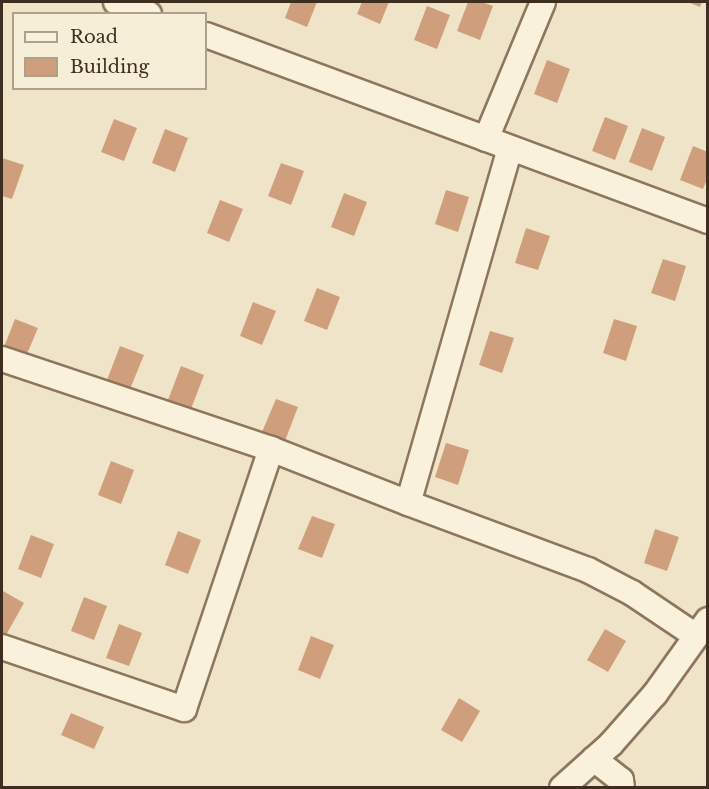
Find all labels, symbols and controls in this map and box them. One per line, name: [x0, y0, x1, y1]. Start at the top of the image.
legend: [12, 12, 207, 90]
text: Road: [70, 26, 118, 48]
text: Building: [70, 56, 149, 78]

